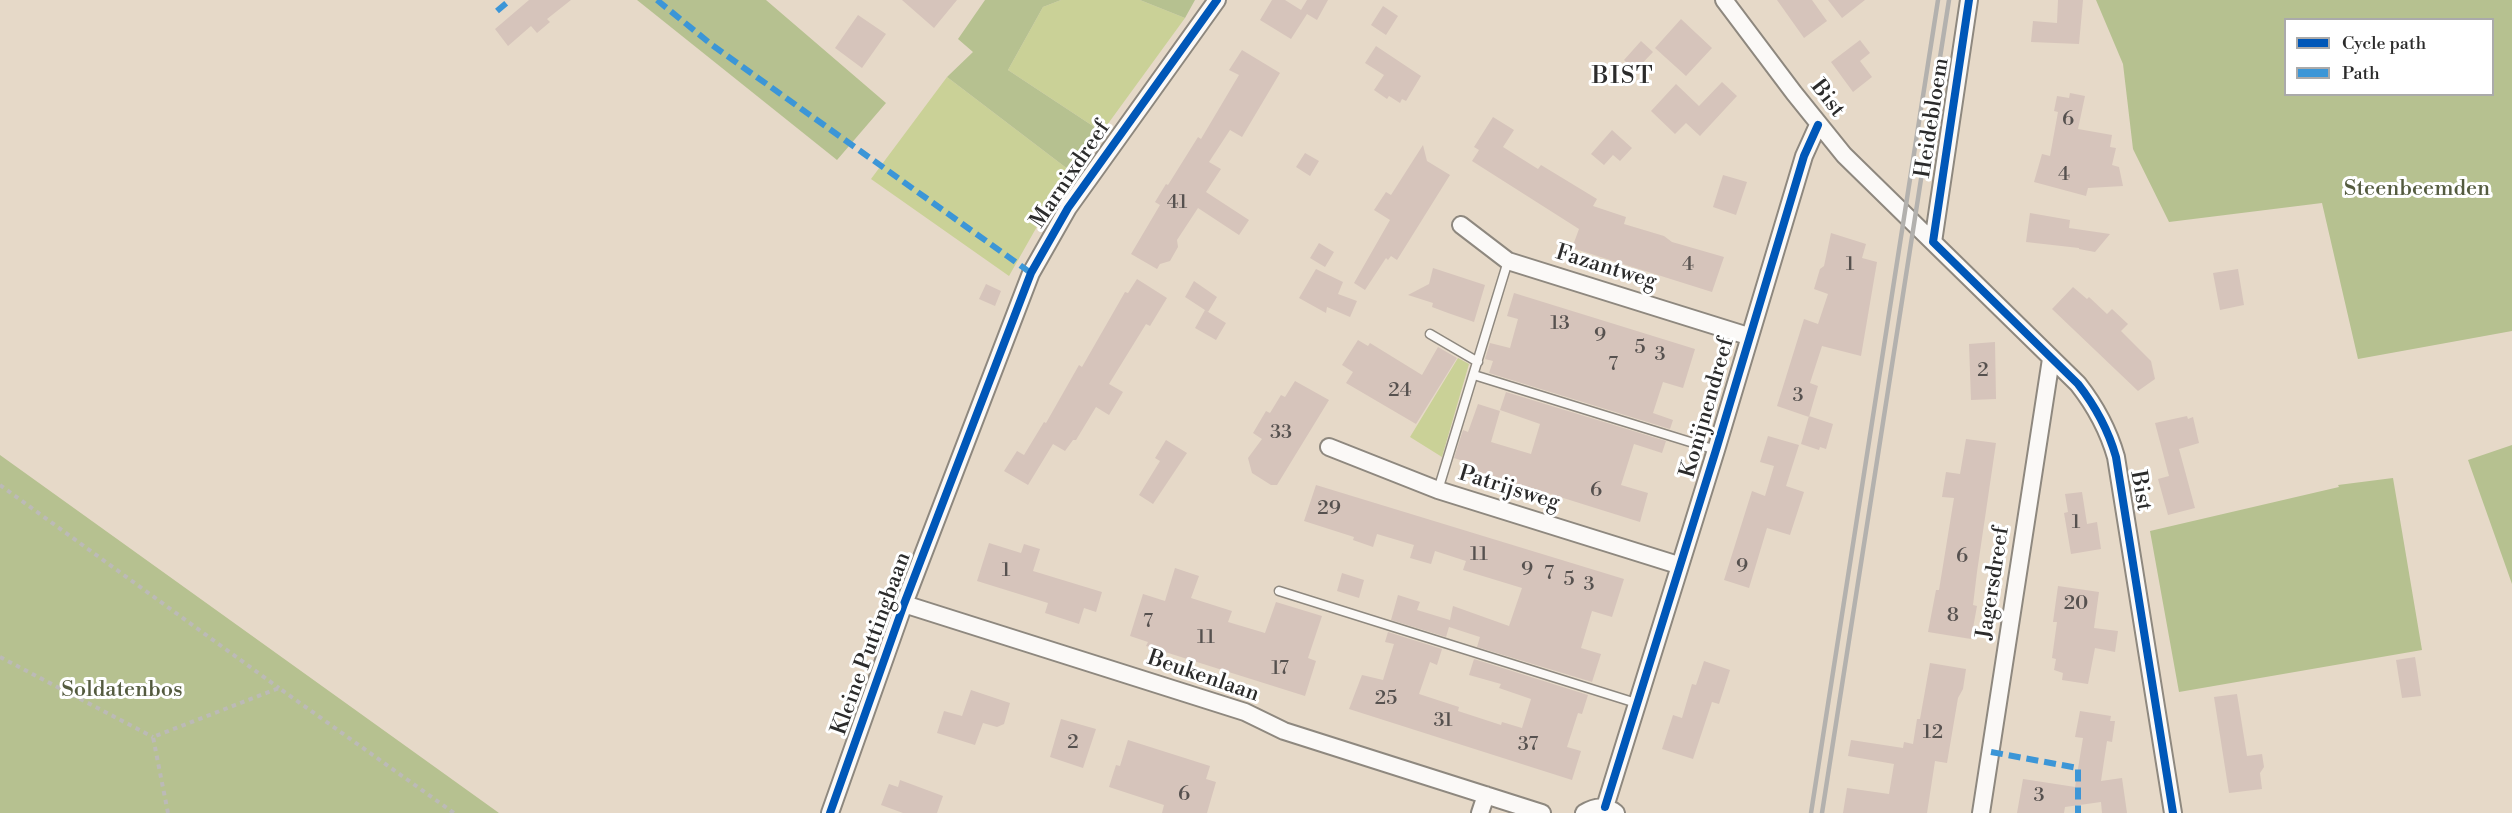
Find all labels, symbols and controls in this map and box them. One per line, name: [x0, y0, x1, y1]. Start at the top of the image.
legend: [2284, 18, 2494, 96]
text: Cycle path: [2342, 32, 2426, 55]
street label: Heidebloem: [1910, 56, 1956, 180]
text: Path: [2342, 62, 2380, 85]
district label: BIST: [1592, 63, 1654, 91]
street label: Bist: [1804, 75, 1850, 123]
house number: 6: [2062, 108, 2074, 132]
street label: Marnixdreef: [1025, 116, 1117, 234]
house number: 4: [2058, 163, 2070, 187]
park label: Steenbeemden: [2344, 177, 2490, 203]
house number: 41: [1167, 191, 1187, 215]
street label: Fazantweg: [1552, 240, 1660, 296]
house number: 4: [1682, 253, 1694, 277]
house number: 1: [1846, 253, 1854, 277]
house number: 13: [1550, 312, 1570, 336]
house number: 9: [1594, 324, 1606, 348]
street label: Konijnendreef: [1675, 335, 1741, 481]
house number: 5: [1634, 336, 1646, 360]
house number: 3: [1654, 343, 1666, 367]
house number: 7: [1608, 353, 1618, 377]
house number: 2: [1977, 359, 1989, 383]
house number: 24: [1388, 379, 1412, 403]
house number: 3: [1792, 384, 1804, 408]
house number: 33: [1270, 421, 1292, 445]
street label: Patrijsweg: [1455, 461, 1563, 517]
street label: Bist: [2123, 469, 2157, 513]
house number: 6: [1590, 479, 1602, 503]
house number: 29: [1317, 497, 1341, 521]
house number: 1: [2072, 511, 2080, 535]
street label: Jagersdreef: [1972, 525, 2016, 641]
house number: 11: [1470, 543, 1488, 567]
house number: 6: [1956, 545, 1968, 569]
street label: Kleine Puttingbaan: [827, 549, 917, 739]
house number: 9: [1736, 555, 1748, 579]
house number: 9: [1521, 558, 1533, 582]
house number: 1: [1002, 559, 1010, 583]
house number: 7: [1544, 562, 1554, 586]
house number: 5: [1563, 568, 1575, 592]
house number: 3: [1583, 573, 1595, 597]
house number: 20: [2064, 592, 2088, 616]
house number: 8: [1947, 604, 1959, 628]
house number: 7: [1143, 610, 1153, 634]
house number: 11: [1197, 626, 1215, 650]
street label: Beukenlaan: [1144, 646, 1262, 708]
house number: 17: [1271, 657, 1289, 681]
park label: Soldatenbos: [61, 678, 183, 704]
house number: 25: [1375, 687, 1397, 711]
house number: 31: [1433, 709, 1453, 733]
house number: 12: [1923, 721, 1943, 745]
house number: 2: [1067, 731, 1079, 755]
house number: 37: [1518, 733, 1538, 757]
house number: 6: [1178, 783, 1190, 807]
house number: 3: [2033, 784, 2045, 808]

